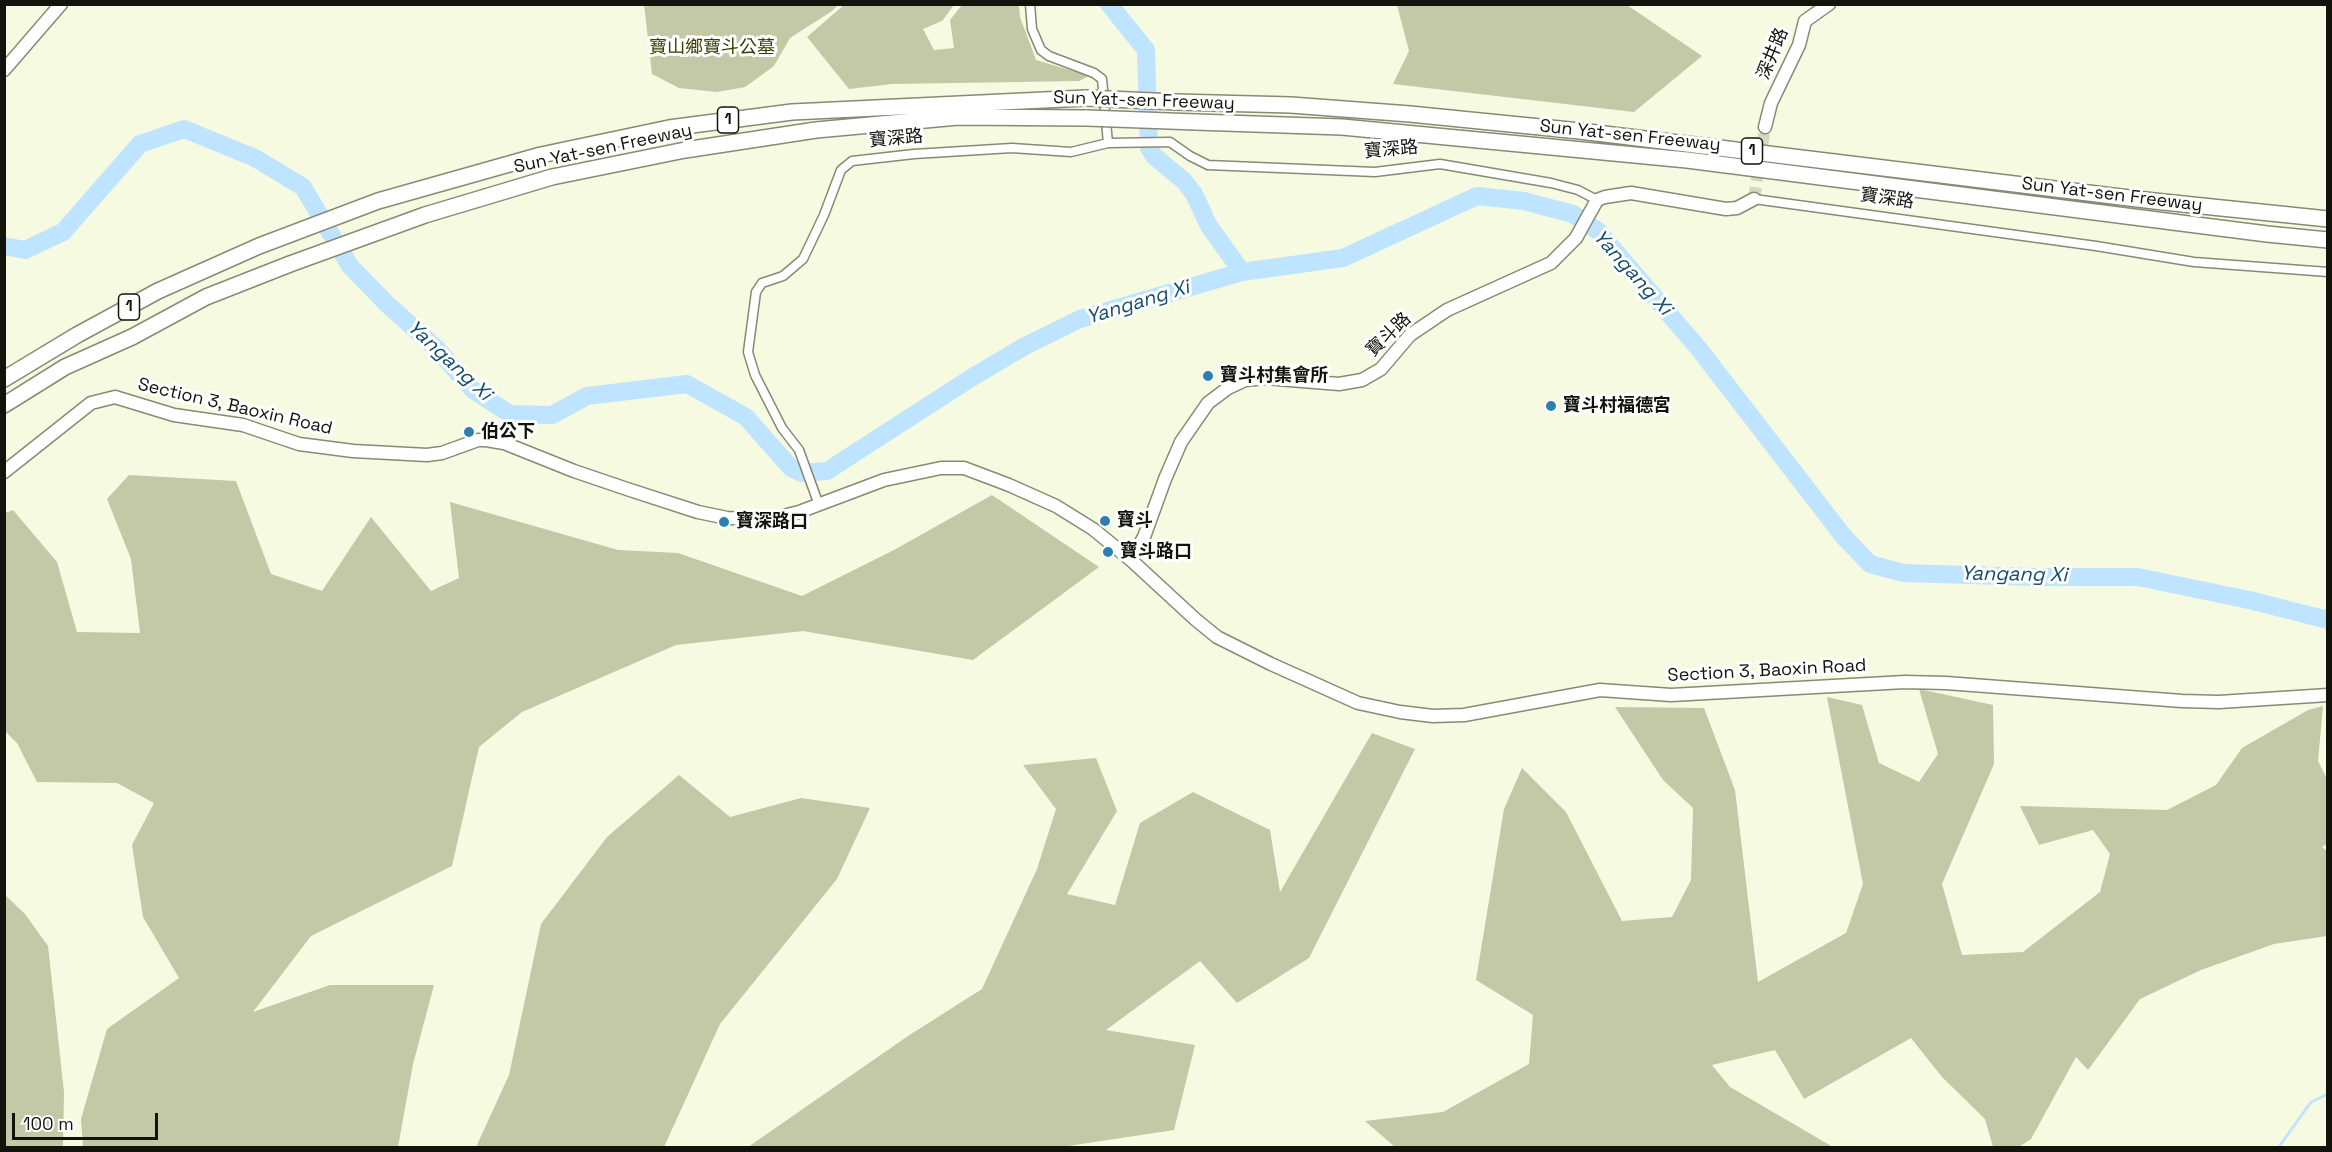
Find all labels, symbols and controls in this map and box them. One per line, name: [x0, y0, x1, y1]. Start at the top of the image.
street label: 深井路: [1753, 25, 1793, 83]
park label: 寶山鄉寶斗公墓: [649, 37, 775, 59]
street label: Sun Yat-sen Freeway: [1053, 87, 1235, 115]
road number: 1: [718, 107, 738, 133]
street label: Sun Yat-sen Freeway: [1539, 116, 1721, 156]
street label: Sun Yat-sen Freeway: [512, 120, 694, 178]
street label: 寶深路: [868, 126, 924, 152]
street label: 寶深路: [1363, 137, 1419, 163]
road number: 1: [1742, 138, 1762, 164]
street label: Sun Yat-sen Freeway: [2021, 173, 2203, 217]
street label: 寶深路: [1859, 185, 1915, 213]
water label: Yangang Xi: [1587, 225, 1677, 321]
water label: Yangang Xi: [1084, 276, 1192, 330]
road number: 1: [118, 294, 140, 320]
street label: 寶斗路: [1362, 308, 1416, 362]
water label: Yangang Xi: [402, 316, 496, 406]
place label: 寶斗村集會所: [1220, 365, 1328, 387]
marker: 寶斗村集會所: [1201, 369, 1215, 383]
street label: Section 3, Baoxin Road: [136, 374, 334, 440]
place label: 寶斗村福德宮: [1563, 395, 1671, 417]
marker: 寶斗村福德宮: [1544, 399, 1558, 413]
place label: 伯公下: [481, 421, 535, 443]
marker: 伯公下: [462, 425, 476, 439]
place label: 寶斗: [1117, 510, 1153, 532]
place label: 寶深路口: [736, 511, 808, 533]
marker: 寶斗: [1098, 514, 1112, 528]
marker: 寶深路口: [717, 515, 731, 529]
place label: 寶斗路口: [1120, 541, 1192, 563]
marker: 寶斗路口: [1101, 545, 1115, 559]
water label: Yangang Xi: [1961, 562, 2067, 588]
street label: Section 3, Baoxin Road: [1667, 655, 1867, 687]
scale bar: [15, 1101, 160, 1139]
text: 100 m: [23, 1112, 74, 1135]

